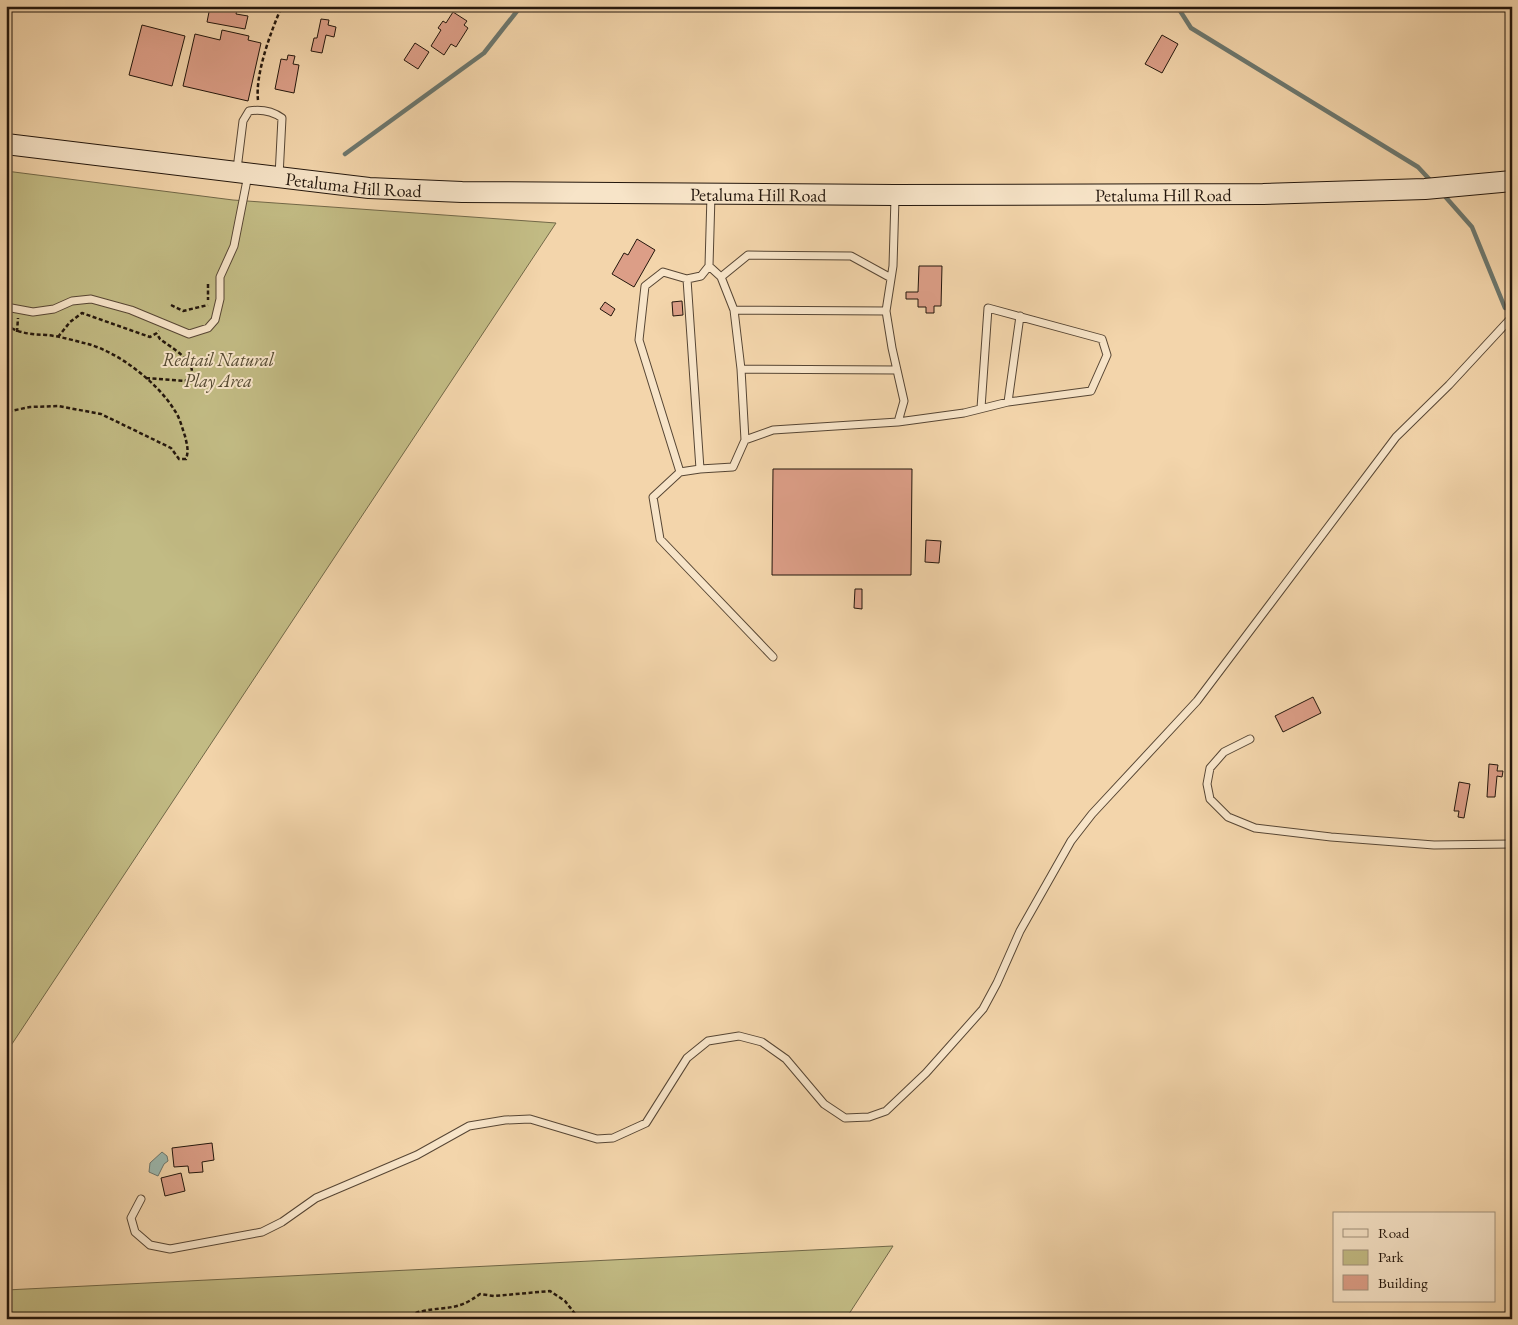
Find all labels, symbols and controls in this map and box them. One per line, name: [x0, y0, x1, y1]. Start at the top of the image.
street label: Petaluma Hill Road: [284, 166, 423, 202]
street label: Petaluma Hill Road: [690, 182, 827, 206]
street label: Petaluma Hill Road: [1095, 183, 1232, 206]
park label: Redtail Natural Play Area: [162, 348, 275, 393]
legend: [1333, 1212, 1496, 1302]
text: Road: [1378, 1223, 1410, 1242]
text: Park: [1378, 1247, 1405, 1266]
text: Building: [1378, 1273, 1428, 1292]

